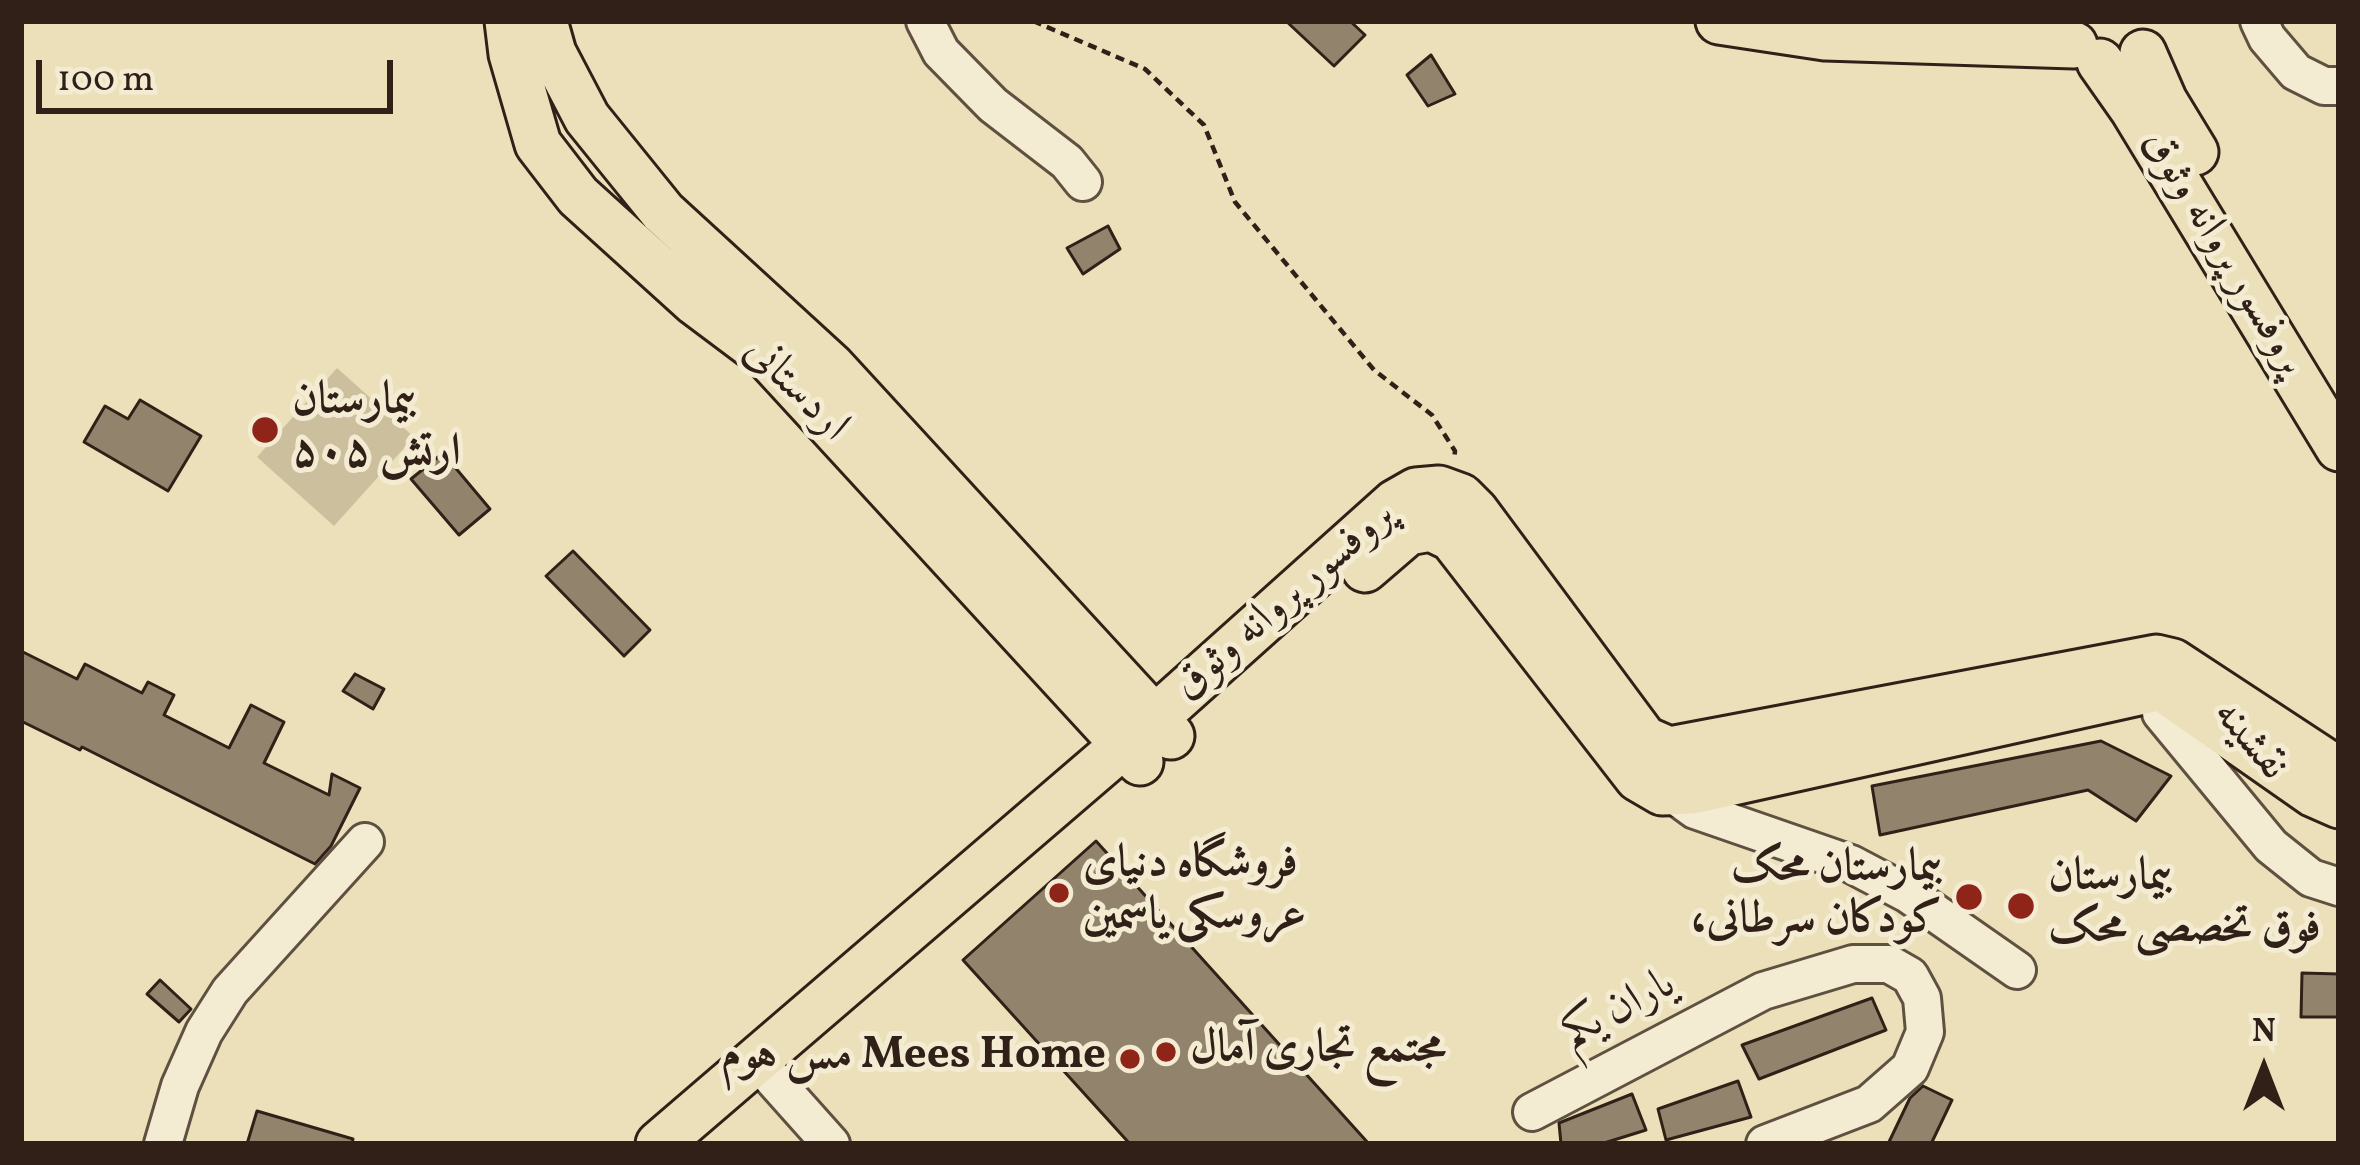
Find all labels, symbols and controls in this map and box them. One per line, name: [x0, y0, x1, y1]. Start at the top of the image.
scale bar: [42, 36, 399, 110]
text: 100 m: [57, 56, 154, 106]
street label: پروفسور پروانه وثوق: [2126, 121, 2316, 387]
street label: اردستانی: [730, 327, 858, 455]
place label: بیمارستان ۵۰۵ ارتش: [292, 377, 461, 483]
marker: بیمارستان ۵۰۵ ارتش: [249, 414, 281, 446]
street label: پروفسور پروانه وثوق: [1164, 492, 1408, 714]
street label: نقشینه: [2198, 690, 2298, 794]
place label: فروشگاه دنیای عروسکی یاسمین: [1083, 840, 1306, 946]
place label: بیمارستان محک ،کودکان سرطانی: [1690, 844, 1942, 950]
place label: بیمارستان فوق تخصصی محک: [2048, 853, 2321, 959]
marker: فروشگاه دنیای عروسکی یاسمین: [1046, 880, 1072, 906]
marker: بیمارستان محک ،کودکان سرطانی: [1953, 881, 1985, 913]
marker: بیمارستان فوق تخصصی محک: [2005, 890, 2037, 922]
street label: یاران یکم: [1554, 960, 1686, 1064]
north arrow: [2204, 1009, 2324, 1129]
text: N: [2252, 1010, 2276, 1056]
place label: مجتمع تجاری آمال: [1190, 1025, 1445, 1079]
place label: مس هوم Mees Home: [721, 1032, 1106, 1086]
marker: مجتمع تجاری آمال: [1153, 1039, 1179, 1065]
marker: مس هوم Mees Home: [1117, 1046, 1143, 1072]

